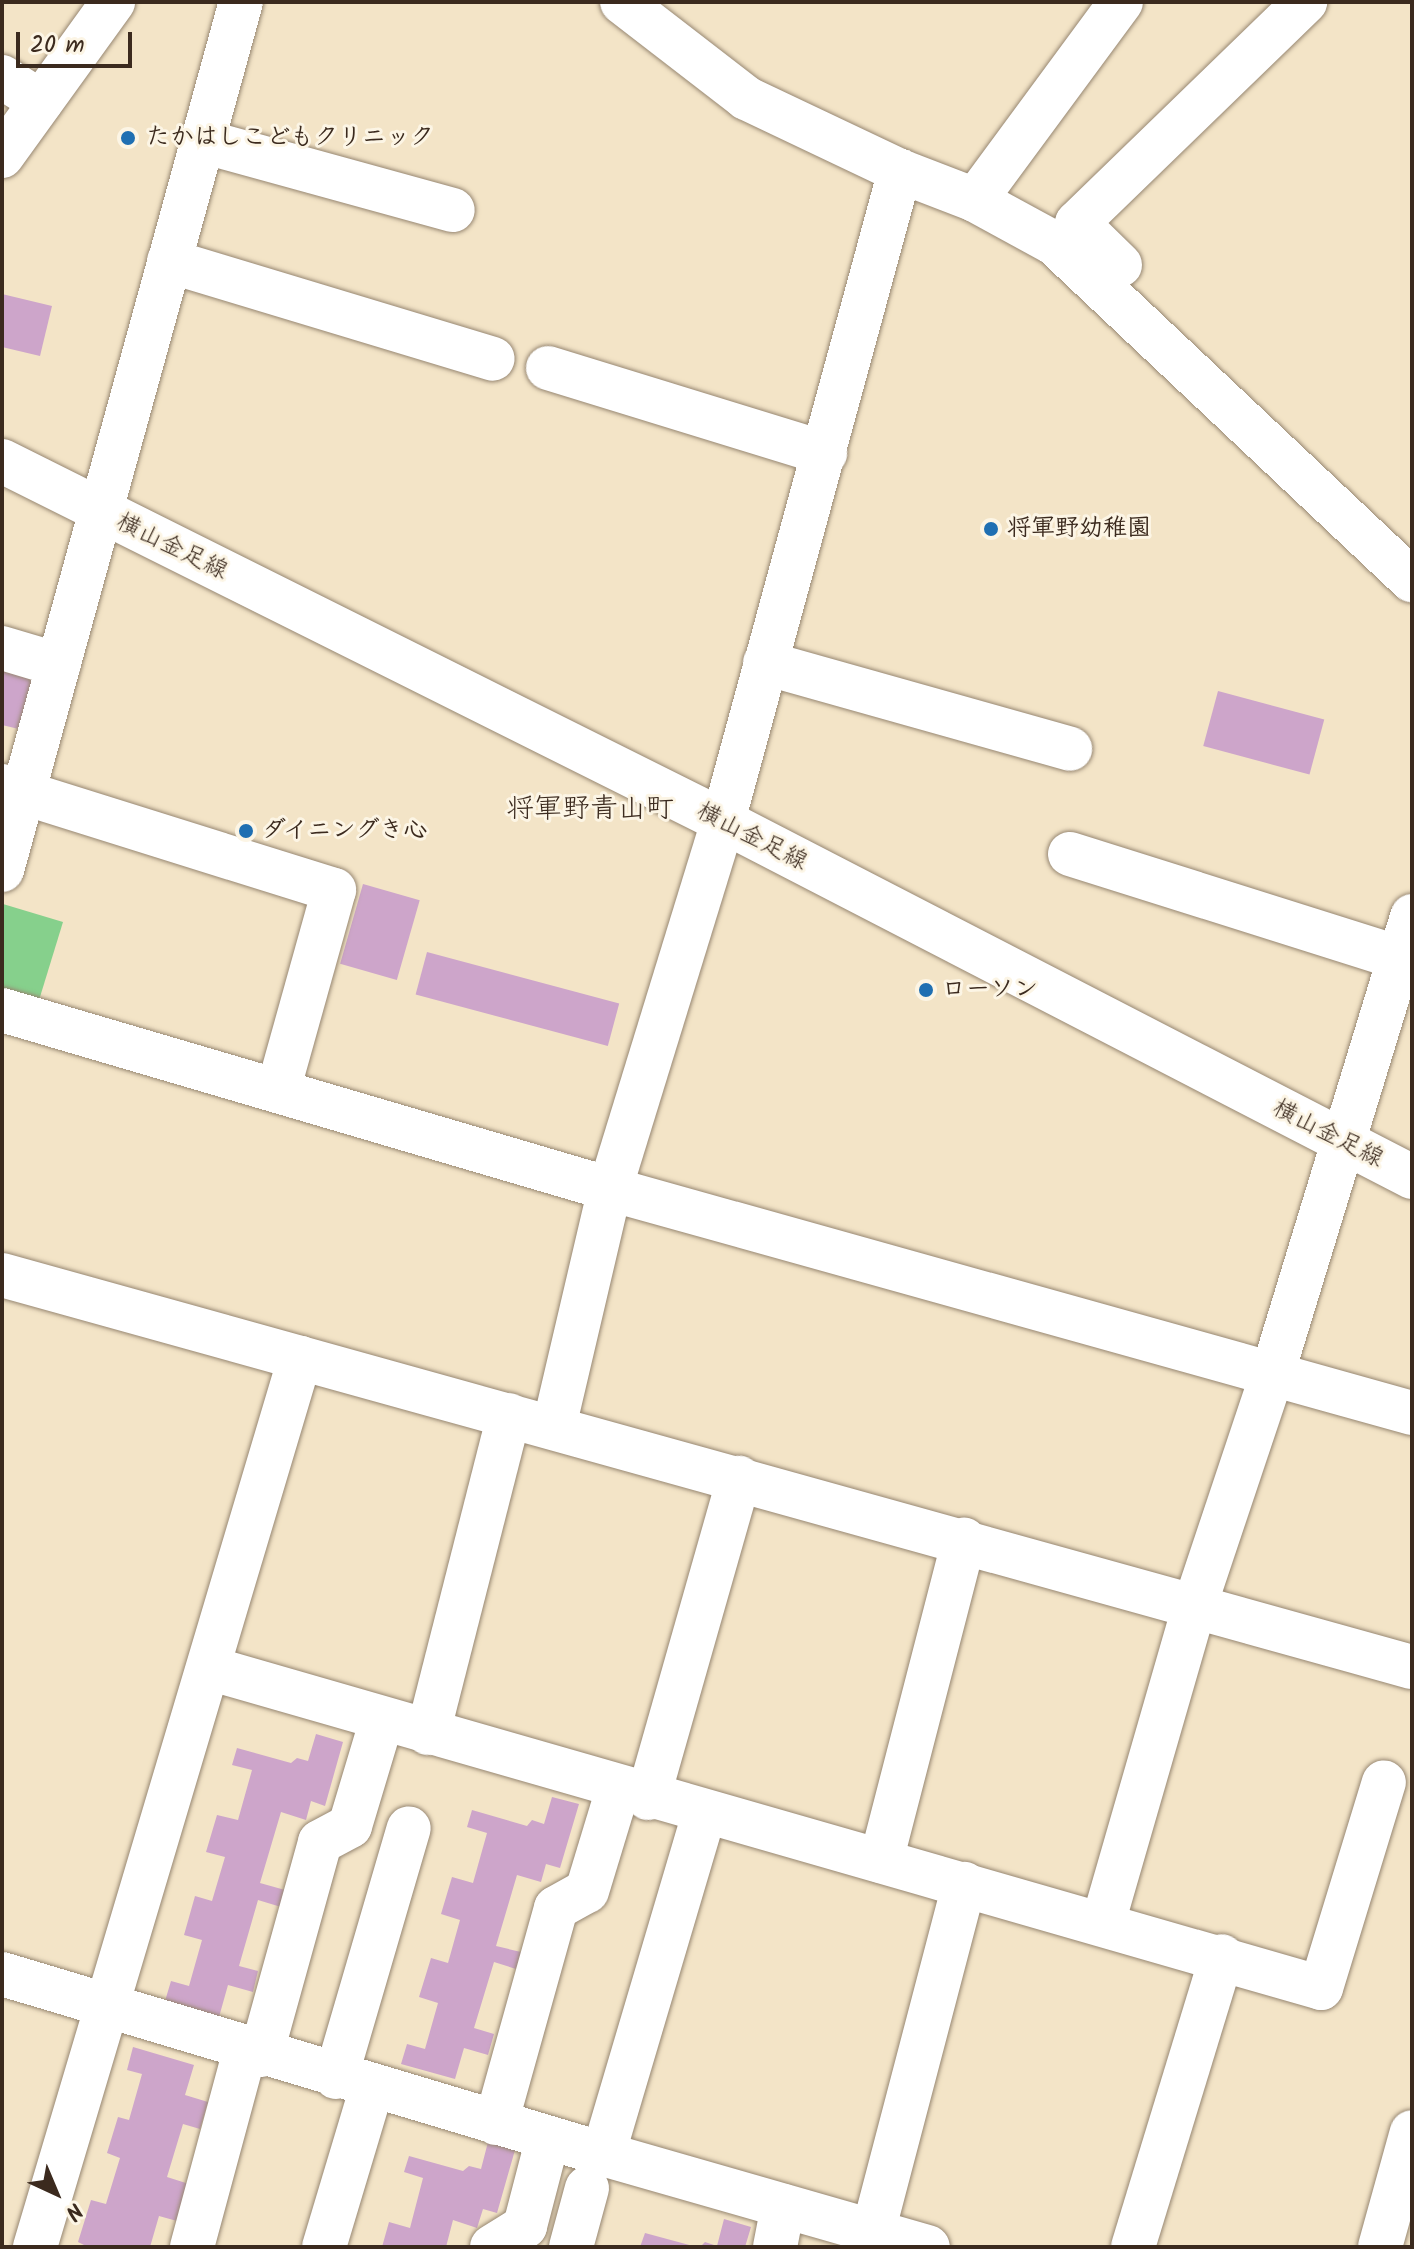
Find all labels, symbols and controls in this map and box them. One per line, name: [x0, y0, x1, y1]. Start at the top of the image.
scale bar: [20, 16, 136, 66]
text: 20 m: [30, 26, 85, 65]
place label: たかはしこどもクリニック: [146, 124, 434, 152]
marker: たかはしこどもクリニック: [117, 127, 139, 149]
street label: 横山金足線: [112, 508, 232, 586]
place label: 将軍野幼稚園: [1007, 515, 1151, 543]
marker: 将軍野幼稚園: [982, 520, 1000, 538]
district label: 将軍野青山町: [506, 793, 674, 827]
street label: 横山金足線: [692, 797, 812, 877]
place label: ダイニングき心: [262, 817, 430, 845]
marker: ダイニングき心: [237, 822, 255, 840]
place label: ローソン: [942, 976, 1038, 1004]
marker: ローソン: [917, 981, 935, 999]
street label: 横山金足線: [1268, 1094, 1388, 1174]
north arrow: [16, 2153, 96, 2233]
text: N: [56, 2193, 90, 2228]

